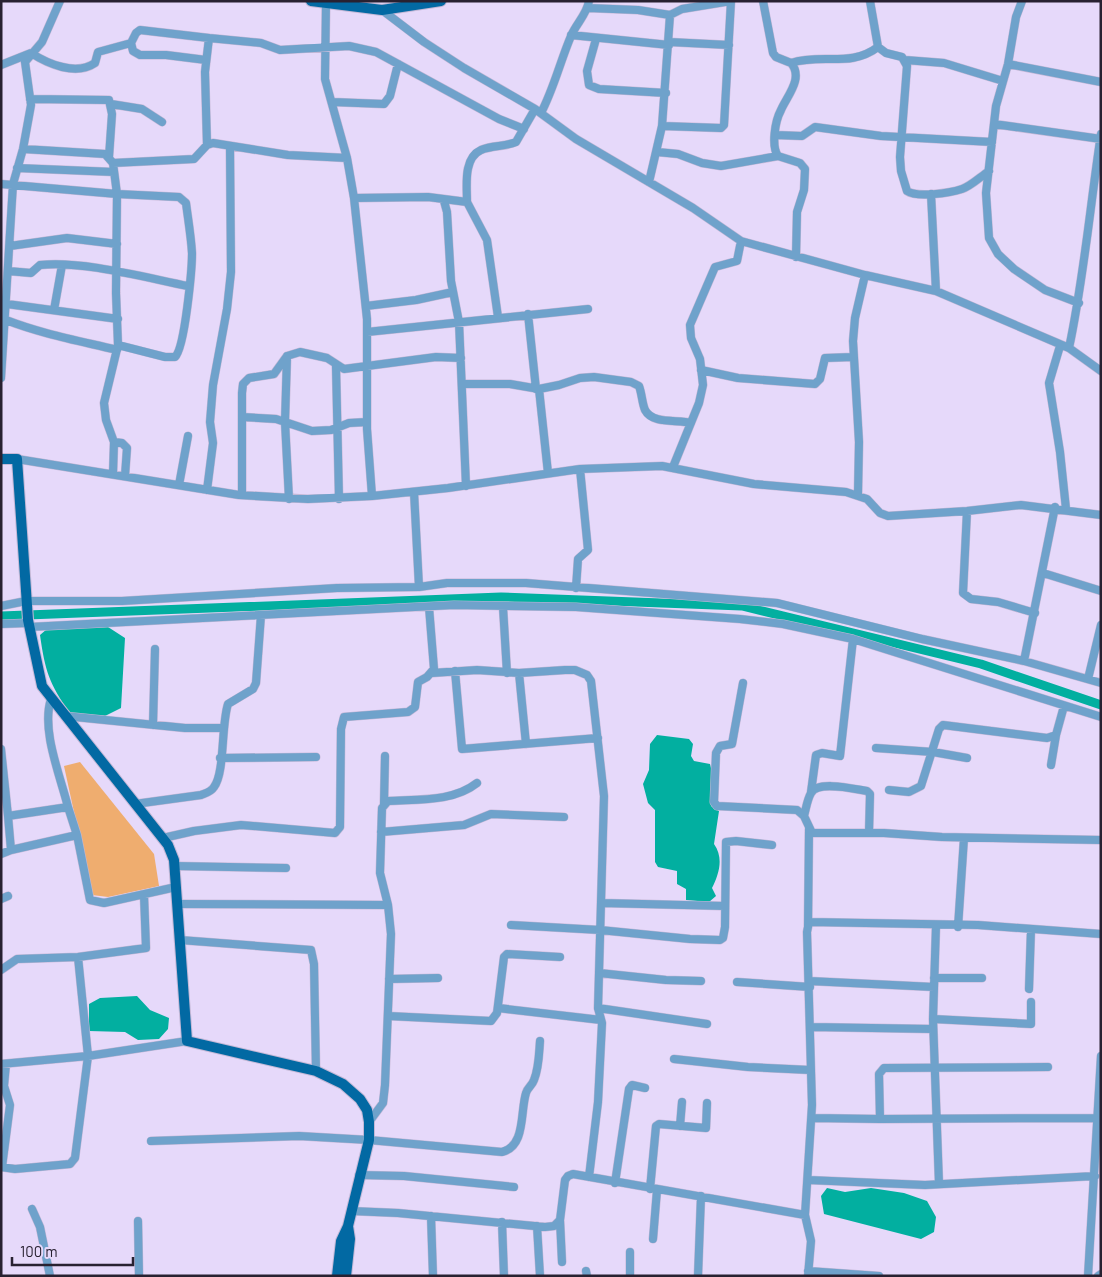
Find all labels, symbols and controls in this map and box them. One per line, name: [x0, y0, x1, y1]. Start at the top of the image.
scale bar: [12, 1234, 134, 1266]
text: 100 m: [20, 1242, 58, 1260]

